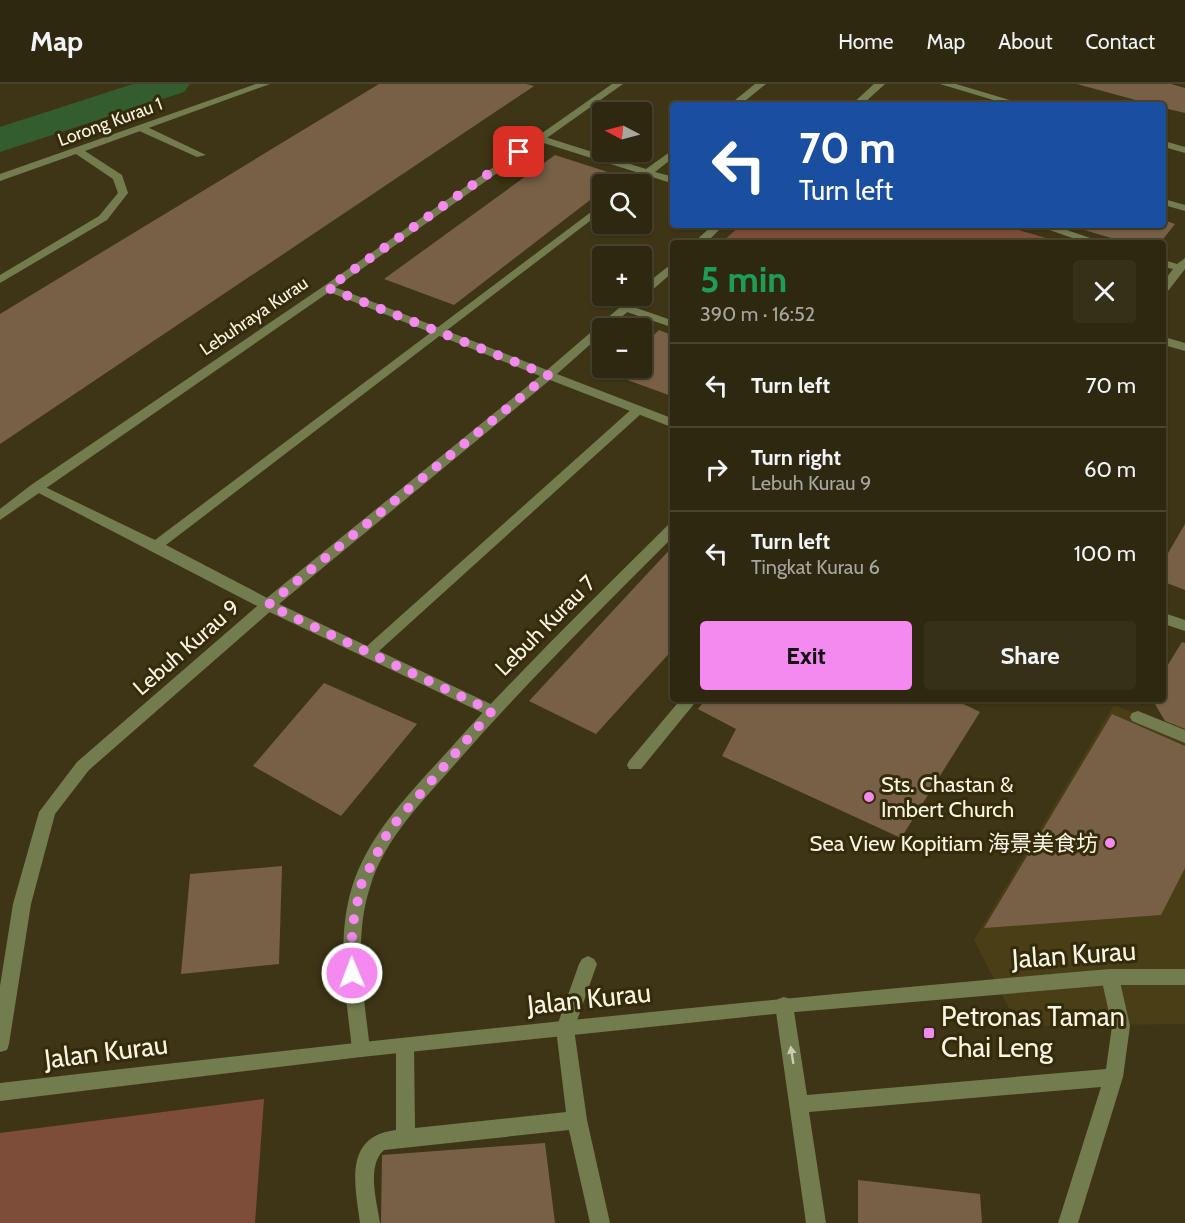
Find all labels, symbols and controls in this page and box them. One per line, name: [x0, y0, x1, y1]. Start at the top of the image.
text: Map: [30, 24, 83, 58]
text: Home: [838, 29, 894, 54]
text: Map: [927, 29, 965, 54]
text: About: [998, 29, 1052, 54]
text: Contact: [1085, 29, 1155, 54]
street label: Lorong Kurau 1: [55, 93, 165, 151]
north arrow: [592, 102, 652, 162]
map controls: [592, 102, 652, 378]
text: 70 m: [799, 122, 896, 174]
pin: [493, 126, 544, 177]
icon: left: [700, 126, 778, 204]
icon: arrive: [502, 135, 535, 168]
button: search: [592, 174, 652, 234]
text: Turn left: [799, 174, 893, 207]
button: +: [592, 246, 652, 306]
text: 5 min: [700, 257, 787, 301]
button: close: [1073, 260, 1136, 323]
street label: Lebuhraya Kurau: [196, 272, 312, 360]
text: 390 m · 16:52: [700, 302, 815, 326]
button: −: [592, 318, 652, 378]
icon: left: [700, 369, 733, 402]
text: Turn left: [751, 372, 830, 399]
text: 70 m: [1086, 372, 1136, 399]
text: Turn right: [751, 444, 841, 471]
icon: right: [700, 453, 733, 486]
text: 60 m: [1084, 456, 1136, 483]
text: Lebuh Kurau 9: [751, 471, 871, 495]
text: Turn left: [751, 528, 830, 555]
icon: left: [700, 537, 733, 570]
text: 100 m: [1074, 540, 1136, 567]
text: Tingkat Kurau 6: [751, 555, 880, 579]
street label: Lebuh Kurau 7: [489, 569, 601, 681]
street label: Lebuh Kurau 9: [127, 594, 245, 701]
button: Exit: [700, 621, 912, 690]
button: Share: [924, 621, 1136, 690]
place label: Sts. Chastan & Imbert Church: [881, 771, 1014, 823]
marker: Sts. Chastan & Imbert Church: [862, 790, 876, 804]
place label: Sea View Kopitiam 海景美食坊: [810, 830, 1098, 857]
marker: Sea View Kopitiam 海景美食坊: [1103, 836, 1117, 850]
street label: Jalan Kurau: [1010, 934, 1137, 975]
position arrow: [320, 941, 384, 1005]
street label: Jalan Kurau: [524, 976, 652, 1022]
place label: Petronas Taman Chai Leng: [941, 1000, 1125, 1064]
marker: Petronas Taman Chai Leng: [922, 1026, 936, 1040]
street label: Jalan Kurau: [41, 1028, 170, 1076]
one-way arrow: [788, 1045, 797, 1064]

